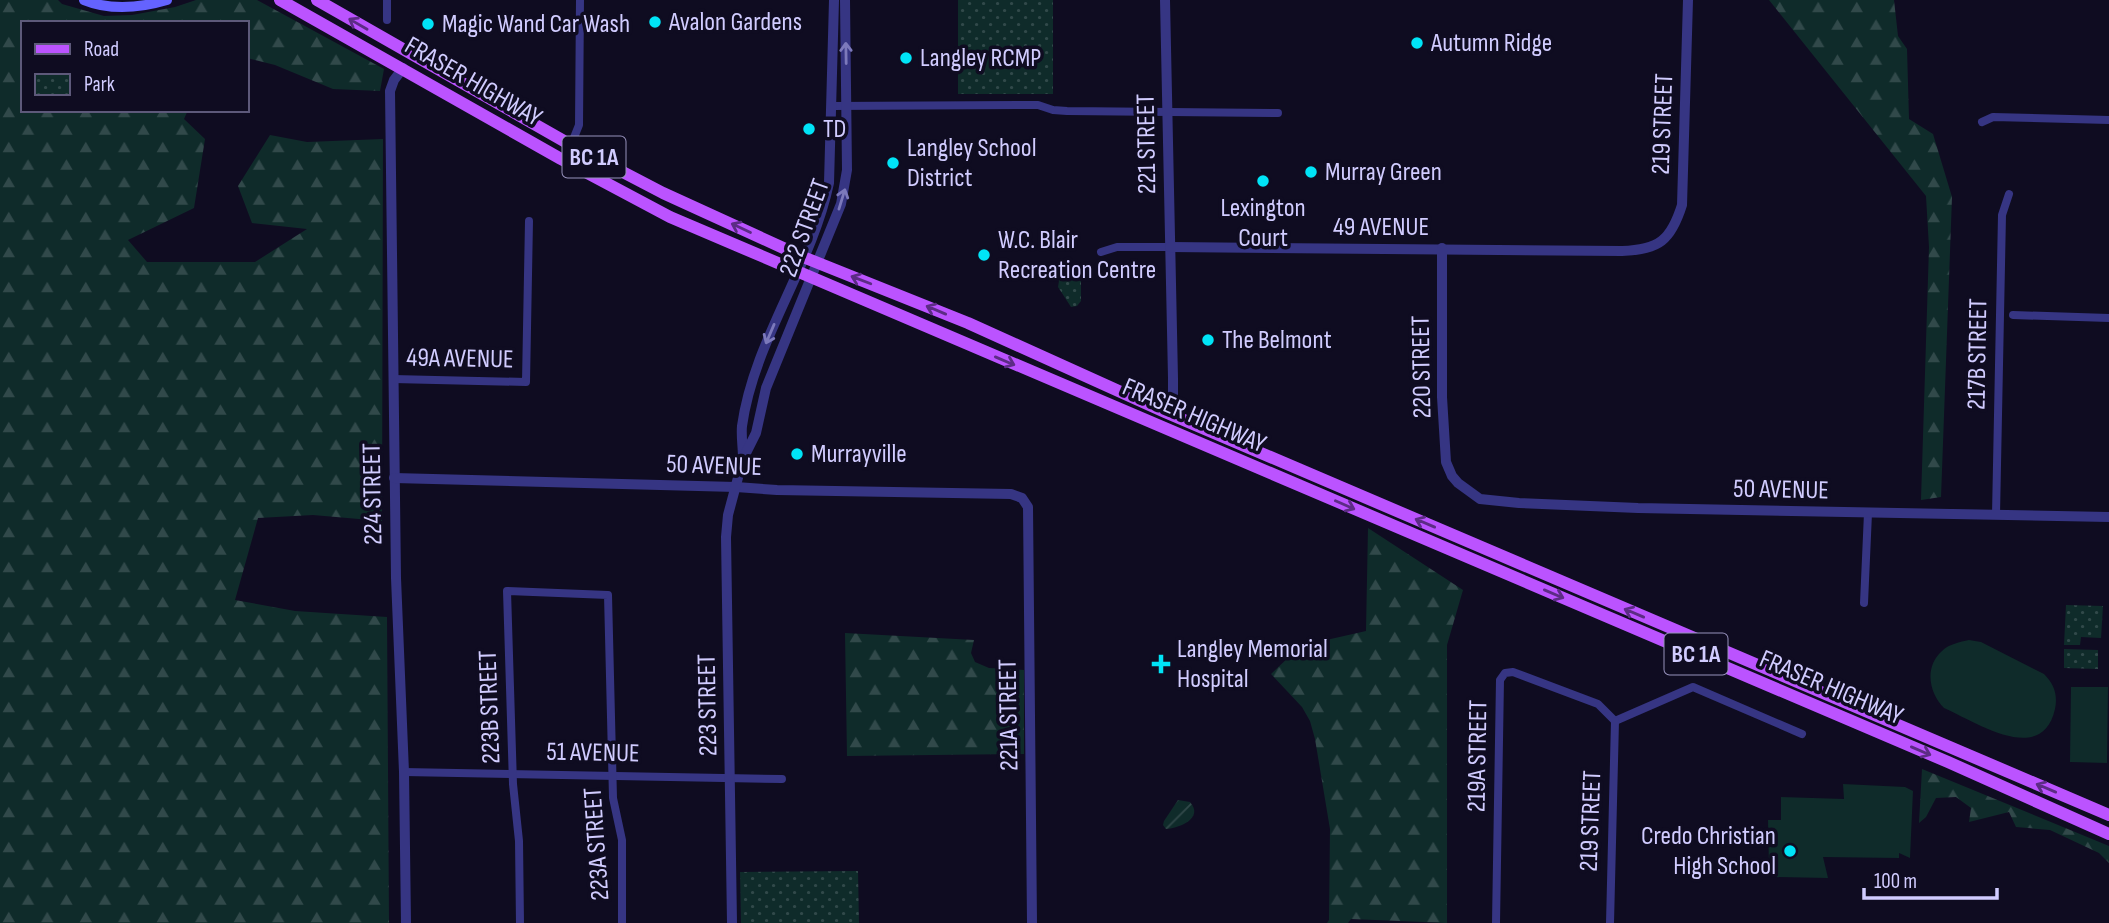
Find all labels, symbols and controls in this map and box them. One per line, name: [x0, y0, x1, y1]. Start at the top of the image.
place label: Avalon Gardens: [668, 7, 802, 38]
place label: Magic Wand Car Wash: [442, 9, 630, 40]
marker: Avalon Gardens: [647, 14, 663, 30]
one-way arrow: [349, 16, 369, 30]
marker: Magic Wand Car Wash: [420, 16, 436, 32]
legend: [21, 21, 248, 112]
place label: Autumn Ridge: [1430, 28, 1552, 59]
street label: FRASER HIGHWAY: [399, 30, 547, 134]
marker: Autumn Ridge: [1409, 35, 1425, 51]
text: Road: [84, 37, 119, 62]
one-way arrow: [839, 42, 853, 65]
place label: Langley RCMP: [920, 43, 1041, 74]
marker: Langley RCMP: [898, 50, 914, 66]
text: Park: [84, 72, 115, 97]
street label: 219 STREET: [1646, 73, 1680, 175]
street label: 221 STREET: [1131, 94, 1163, 194]
place label: TD: [823, 114, 846, 145]
marker: TD: [801, 121, 817, 137]
place label: Langley School District: [907, 133, 1036, 194]
road number: BC 1A: [562, 136, 626, 177]
marker: Langley School District: [885, 155, 901, 171]
place label: Murray Green: [1325, 157, 1442, 188]
marker: Murray Green: [1303, 164, 1319, 180]
marker: Lexington Court: [1255, 173, 1271, 189]
street label: 222 STREET: [773, 175, 837, 281]
one-way arrow: [836, 188, 849, 210]
place label: Lexington Court: [1220, 193, 1306, 254]
street label: 49 AVENUE: [1333, 212, 1429, 243]
one-way arrow: [731, 221, 752, 234]
place label: W.C. Blair Recreation Centre: [998, 225, 1156, 286]
marker: W.C. Blair Recreation Centre: [976, 247, 992, 263]
one-way arrow: [851, 272, 873, 285]
street label: 217B STREET: [1962, 298, 1994, 410]
one-way arrow: [926, 302, 948, 315]
street label: 220 STREET: [1406, 315, 1438, 419]
one-way arrow: [763, 323, 776, 344]
place label: The Belmont: [1222, 325, 1332, 356]
marker: The Belmont: [1200, 332, 1216, 348]
street label: 49A AVENUE: [406, 343, 514, 375]
one-way arrow: [994, 355, 1015, 368]
street label: FRASER HIGHWAY: [1118, 372, 1271, 460]
place label: Murrayville: [811, 439, 907, 470]
street label: 224 STREET: [357, 443, 389, 545]
marker: Murrayville: [789, 446, 805, 462]
street label: 50 AVENUE: [666, 449, 762, 483]
street label: 50 AVENUE: [1733, 474, 1829, 506]
one-way arrow: [1333, 499, 1355, 512]
one-way arrow: [1415, 516, 1436, 529]
one-way arrow: [1543, 589, 1564, 602]
one-way arrow: [1624, 605, 1645, 618]
place label: Langley Memorial Hospital: [1177, 634, 1328, 695]
road number: BC 1A: [1664, 634, 1728, 674]
street label: FRASER HIGHWAY: [1755, 644, 1908, 732]
street label: 223B STREET: [473, 650, 507, 764]
street label: 223 STREET: [692, 654, 724, 756]
marker: Langley Memorial Hospital: [1151, 654, 1171, 674]
street label: 221A STREET: [993, 659, 1025, 771]
street label: 219A STREET: [1462, 700, 1494, 812]
street label: 51 AVENUE: [546, 737, 640, 769]
one-way arrow: [1910, 745, 1931, 758]
street label: 219 STREET: [1574, 770, 1608, 872]
one-way arrow: [2036, 781, 2057, 794]
street label: 223A STREET: [578, 786, 616, 902]
place label: Credo Christian High School: [1641, 821, 1776, 882]
marker: Credo Christian High School: [1782, 843, 1798, 859]
scale bar: [1864, 856, 1997, 900]
text: 100 m: [1874, 869, 1917, 894]

